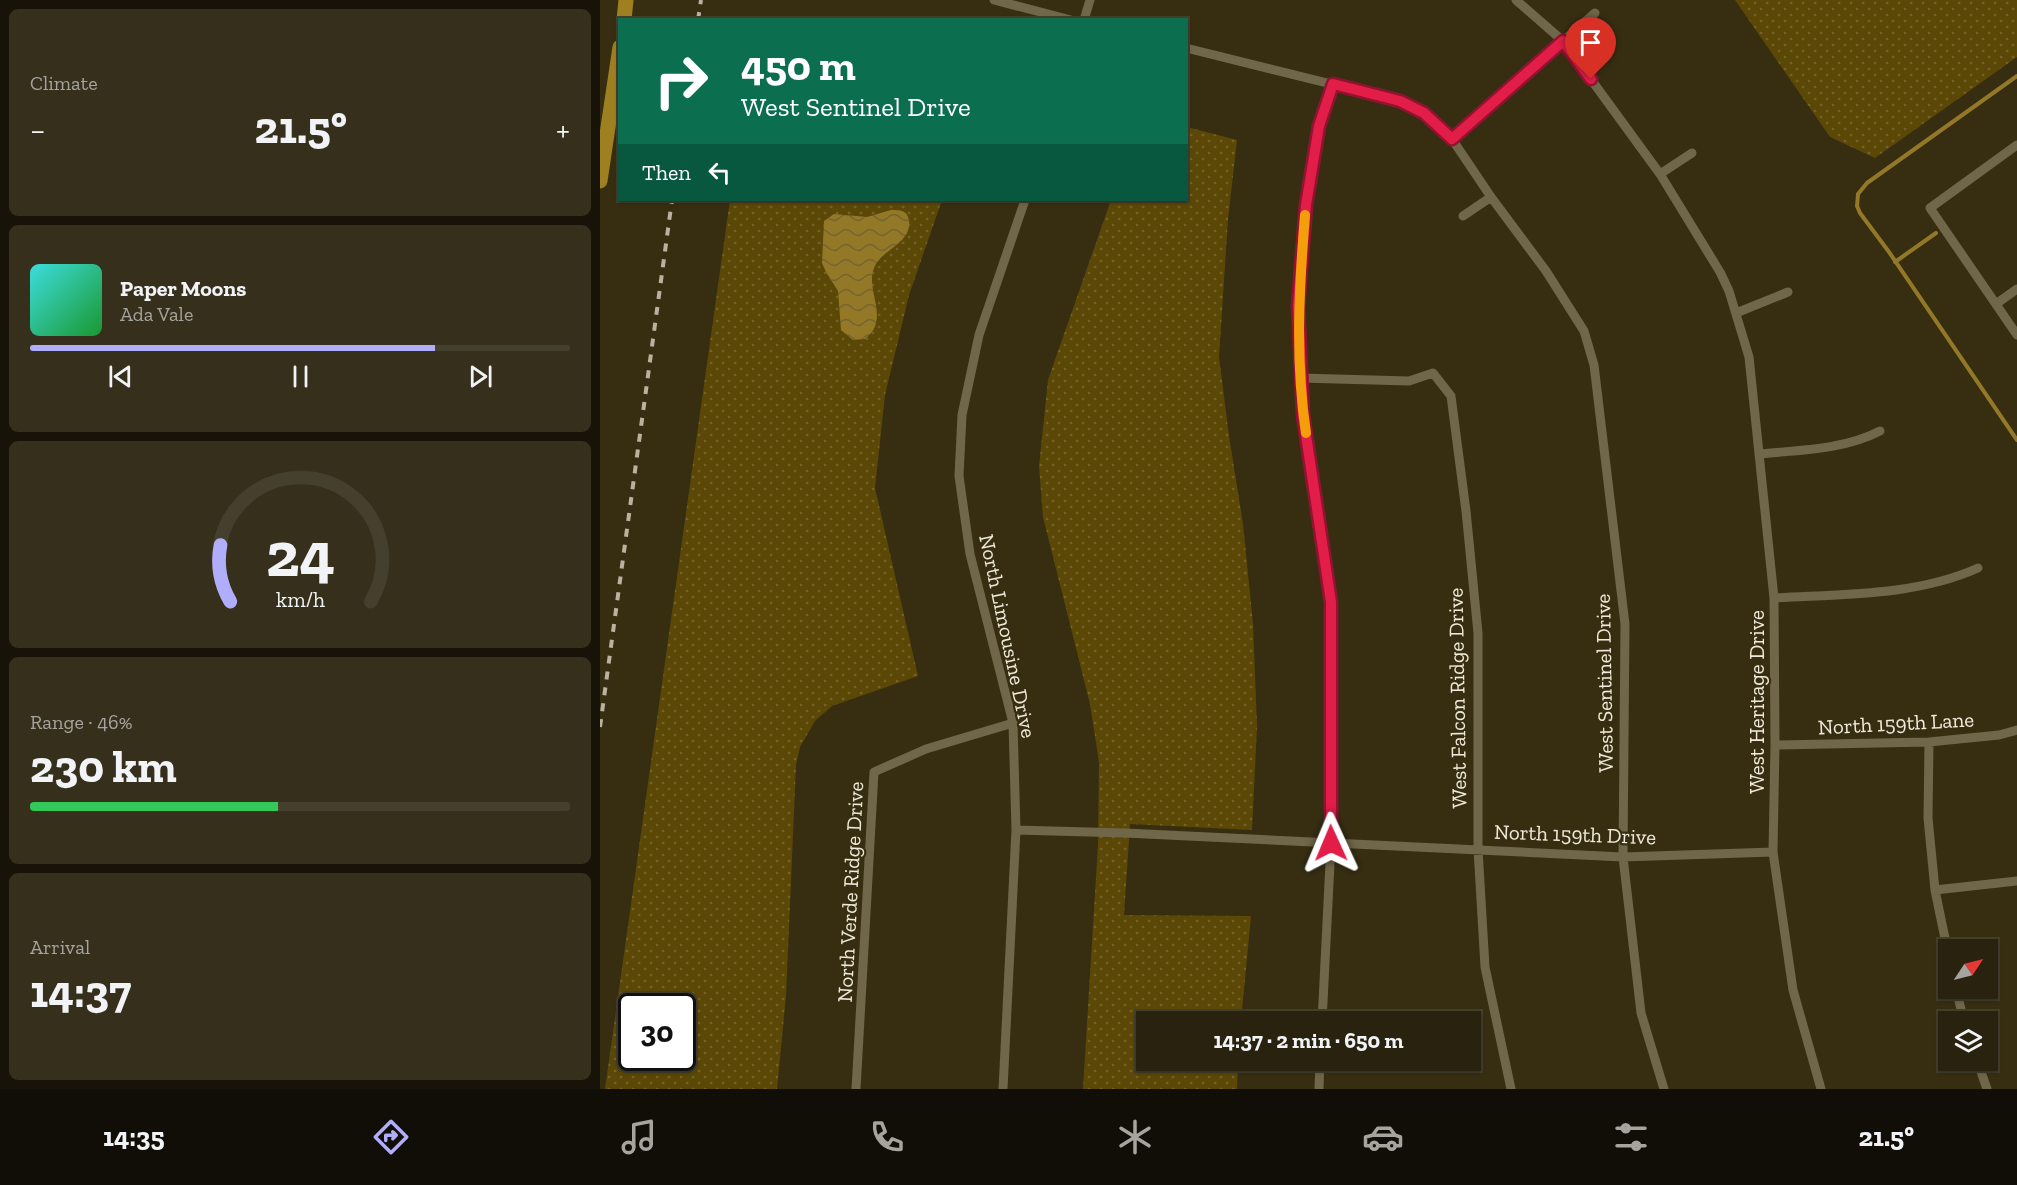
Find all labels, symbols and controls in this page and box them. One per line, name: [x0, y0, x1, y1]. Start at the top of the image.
pin: [1565, 17, 1616, 79]
icon: arrive: [1574, 26, 1607, 59]
text: 450 m: [741, 40, 856, 91]
icon: right: [642, 42, 720, 120]
text: Climate: [30, 71, 98, 95]
text: West Sentinel Drive: [741, 91, 971, 123]
text: 21.5°: [255, 101, 347, 155]
text: −: [30, 110, 45, 149]
text: +: [556, 110, 570, 149]
icon: left: [703, 156, 736, 189]
text: Then: [642, 159, 691, 186]
text: Paper Moons: [120, 275, 246, 302]
text: Ada Vale: [120, 302, 193, 326]
icon: previous: [104, 360, 137, 393]
icon: pause: [284, 360, 317, 393]
icon: next: [464, 360, 497, 393]
text: 24: [265, 517, 335, 592]
street label: North Limousine Drive: [974, 532, 1042, 740]
text: km/h: [276, 587, 324, 612]
street label: West Falcon Ridge Drive: [1443, 587, 1471, 809]
street label: West Sentinel Drive: [1590, 593, 1618, 773]
street label: West Heritage Drive: [1744, 610, 1769, 794]
street label: North 159th Lane: [1817, 706, 1975, 740]
text: Range · 46%: [30, 710, 132, 734]
text: 230 km: [30, 740, 177, 794]
street label: North Verde Ridge Drive: [832, 781, 868, 1003]
position arrow: [1299, 811, 1363, 875]
street label: North 159th Drive: [1493, 819, 1657, 849]
text: Arrival: [30, 935, 90, 959]
north arrow: [1938, 939, 1998, 999]
map controls: [1938, 939, 1998, 1071]
text: 14:37: [30, 965, 131, 1019]
speed limit sign: 30: [618, 993, 696, 1071]
button: layers: [1938, 1011, 1998, 1071]
text: 14:37 · 2 min · 650 m: [1213, 1027, 1404, 1054]
icon: directions: [370, 1116, 412, 1158]
icon: music: [618, 1116, 660, 1158]
icon: phone: [866, 1116, 908, 1158]
icon: climate: [1114, 1116, 1156, 1158]
icon: car: [1362, 1116, 1404, 1158]
icon: filters: [1610, 1116, 1652, 1158]
text: 14:35: [103, 1121, 164, 1153]
text: 21.5°: [1858, 1121, 1914, 1153]

